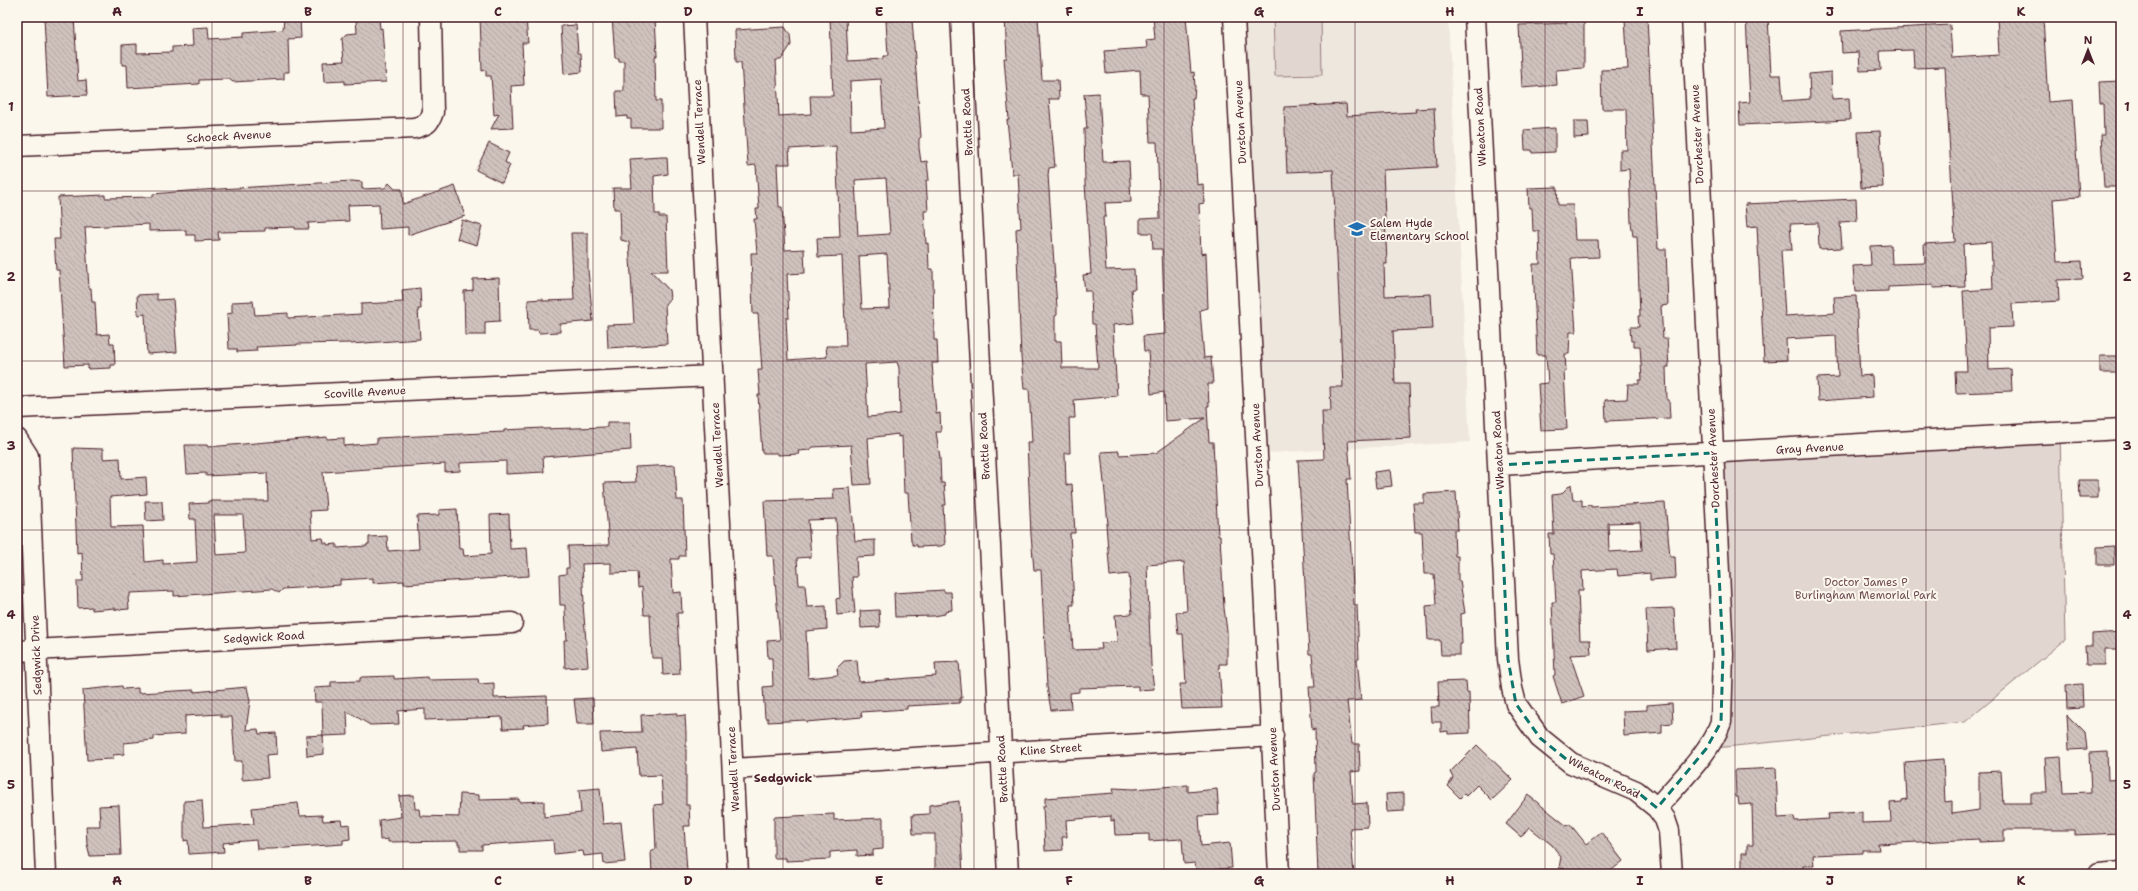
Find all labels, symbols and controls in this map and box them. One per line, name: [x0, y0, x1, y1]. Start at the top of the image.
text: A: [112, 3, 122, 20]
text: B: [304, 3, 312, 20]
text: C: [494, 3, 502, 20]
text: D: [683, 3, 693, 20]
text: E: [875, 3, 884, 20]
text: F: [1065, 3, 1073, 20]
text: G: [1254, 3, 1265, 20]
text: H: [1445, 3, 1455, 20]
text: I: [1636, 3, 1644, 20]
text: J: [1826, 3, 1834, 20]
text: K: [2017, 3, 2026, 20]
north arrow: [2068, 30, 2108, 70]
text: N: [2084, 33, 2093, 48]
street label: Wendell Terrace: [690, 79, 709, 165]
street label: Durston Avenue: [1231, 80, 1250, 164]
street label: Dorchester Avenue: [1687, 84, 1708, 184]
street label: Wheaton Road: [1471, 87, 1490, 167]
street label: Brattle Road: [958, 88, 977, 156]
text: 1: [8, 98, 14, 115]
text: 1: [2124, 98, 2130, 115]
street label: Schoeck Avenue: [186, 127, 272, 146]
place label: Salem Hyde Elementary School: [1370, 216, 1470, 244]
school or university icon: Salem Hyde Elementary School: [1347, 219, 1367, 239]
text: 2: [6, 268, 16, 285]
text: 2: [2122, 268, 2132, 285]
street label: Scoville Avenue: [324, 383, 406, 402]
street label: Wendell Terrace: [708, 402, 727, 488]
street label: Durston Avenue: [1248, 403, 1267, 487]
street label: Dorchester Avenue: [1703, 408, 1724, 508]
street label: Wheaton Road: [1489, 410, 1508, 490]
street label: Brattle Road: [975, 412, 994, 480]
text: 3: [6, 437, 16, 454]
text: 3: [2122, 437, 2132, 454]
street label: Gray Avenue: [1776, 439, 1845, 458]
park label: Doctor James P Burlingham Memorial Park: [1795, 575, 1937, 603]
text: 4: [6, 606, 16, 623]
text: 4: [2122, 606, 2132, 623]
street label: Sedgwick Drive: [28, 615, 45, 695]
street label: Sedgwick Road: [223, 628, 305, 647]
street label: Wendell Terrace: [724, 726, 743, 812]
street label: Durston Avenue: [1265, 727, 1284, 811]
street label: Brattle Road: [993, 735, 1012, 803]
street label: Kline Street: [1020, 740, 1083, 759]
street label: Wheaton Road: [1565, 753, 1642, 802]
district label: Sedgwick: [754, 770, 812, 786]
text: 5: [7, 776, 15, 793]
text: 5: [2123, 776, 2131, 793]
text: A: [112, 872, 122, 889]
text: B: [304, 872, 312, 889]
text: C: [494, 872, 502, 889]
text: D: [683, 872, 693, 889]
text: E: [875, 872, 884, 889]
text: F: [1065, 872, 1073, 889]
text: G: [1254, 872, 1265, 889]
text: H: [1445, 872, 1455, 889]
text: I: [1636, 872, 1644, 889]
text: J: [1826, 872, 1834, 889]
text: K: [2017, 872, 2026, 889]

